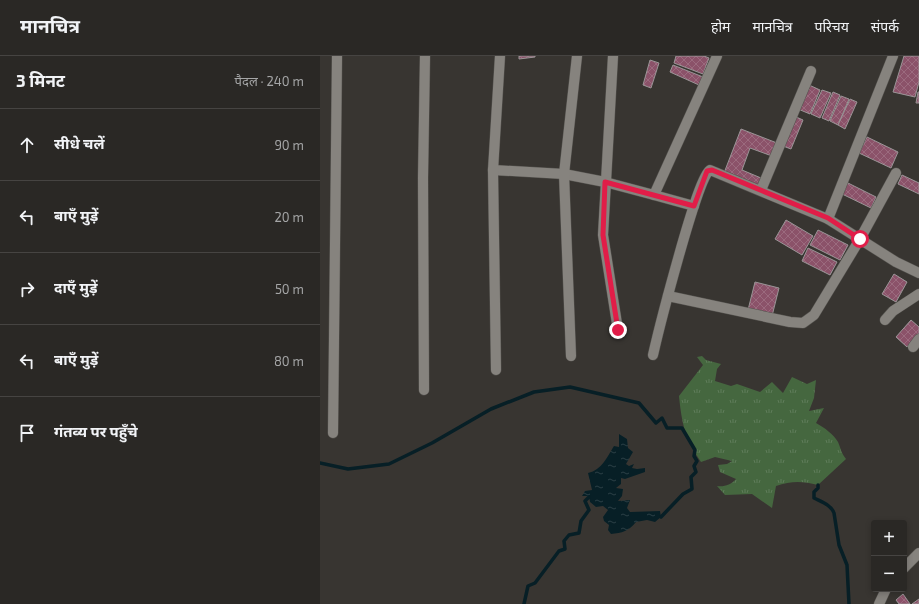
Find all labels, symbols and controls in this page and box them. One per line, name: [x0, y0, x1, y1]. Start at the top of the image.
text: मानचित्र: [20, 14, 80, 37]
text: होम: [711, 18, 730, 35]
text: मानचित्र: [752, 18, 793, 35]
text: परिचय: [815, 18, 849, 35]
text: संपर्क: [871, 18, 899, 35]
text: 3 मिनट: [16, 70, 65, 90]
text: पैदल · 240 m: [235, 73, 304, 89]
icon: ahead: [16, 134, 38, 156]
text: सीधे चलें: [54, 134, 105, 152]
text: 90 m: [274, 137, 304, 153]
icon: left: [16, 206, 38, 228]
text: बाएँ मुड़ें: [54, 206, 98, 224]
text: 20 m: [275, 209, 304, 225]
route start: [851, 230, 869, 248]
icon: right: [16, 278, 38, 300]
text: दाएँ मुड़ें: [54, 278, 98, 296]
text: 50 m: [275, 281, 304, 297]
route end: [609, 321, 627, 339]
icon: left: [16, 350, 38, 372]
text: बाएँ मुड़ें: [54, 350, 98, 368]
text: 80 m: [274, 353, 304, 369]
icon: arrive: [16, 422, 38, 444]
text: गंतव्य पर पहुँचे: [54, 422, 138, 440]
map controls: [871, 520, 907, 592]
button: +: [871, 520, 907, 556]
button: −: [871, 556, 907, 592]

